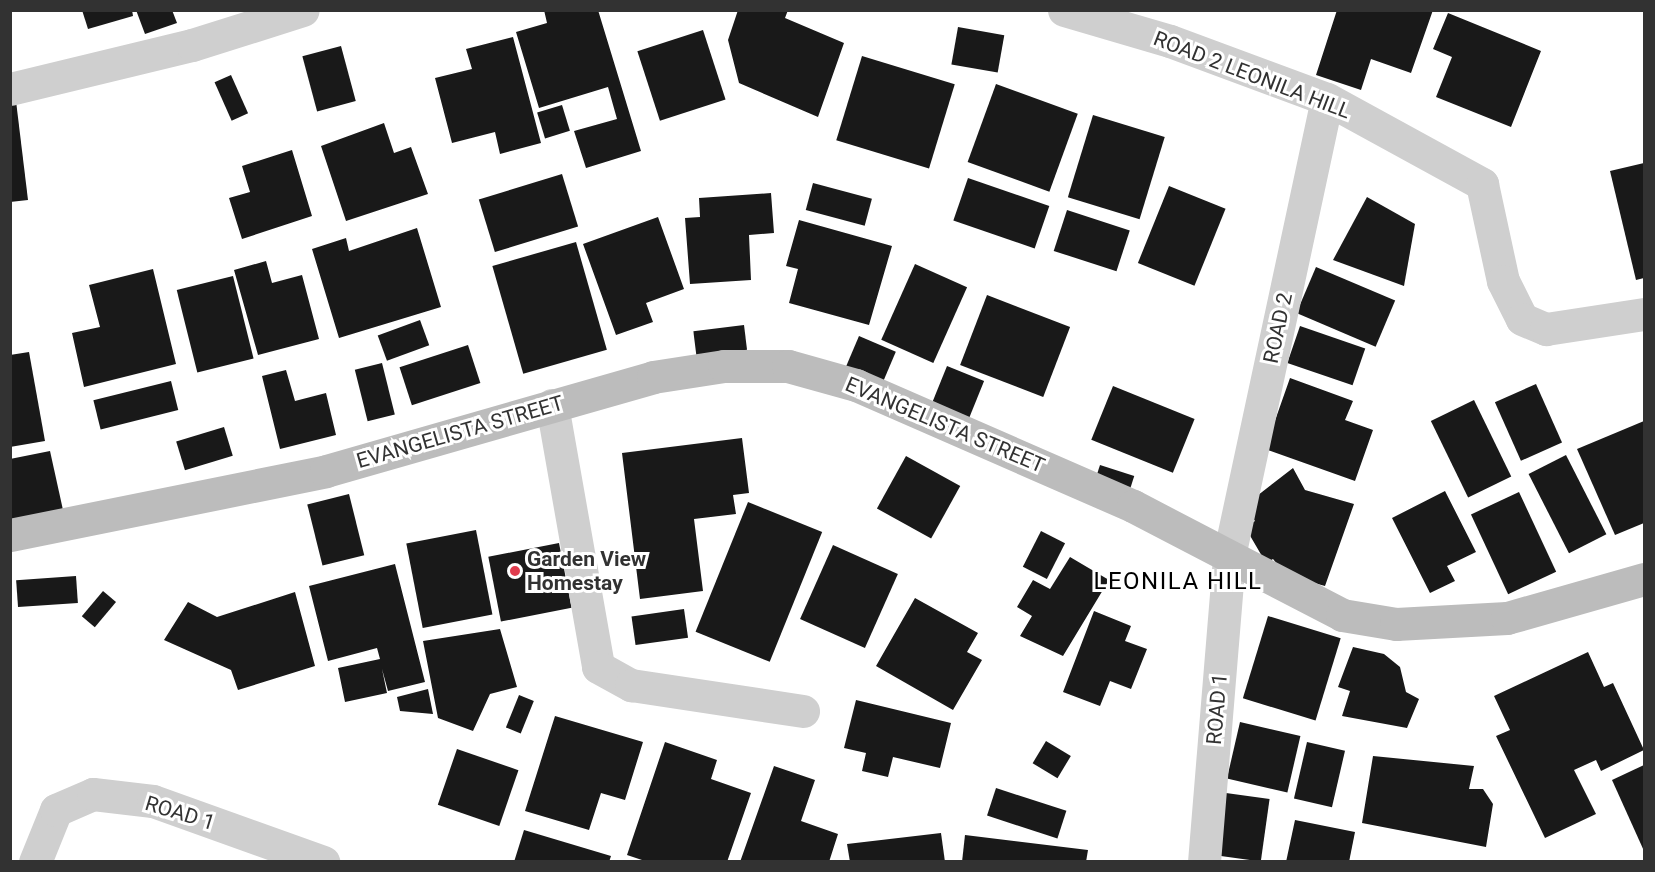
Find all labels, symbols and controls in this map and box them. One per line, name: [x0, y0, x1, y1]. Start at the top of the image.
street label: ROAD 2 LEONILA HILL: [1150, 26, 1354, 124]
street label: ROAD 2: [1258, 290, 1298, 366]
street label: EVANGELISTA STREET: [842, 372, 1048, 478]
street label: EVANGELISTA STREET: [354, 390, 566, 474]
place label: Garden View Homestay: [527, 546, 646, 596]
marker: Garden View Homestay: [508, 564, 522, 578]
district label: LEONILA HILL: [1094, 568, 1262, 596]
street label: ROAD 1: [1201, 672, 1233, 746]
street label: ROAD 1: [142, 790, 218, 836]

